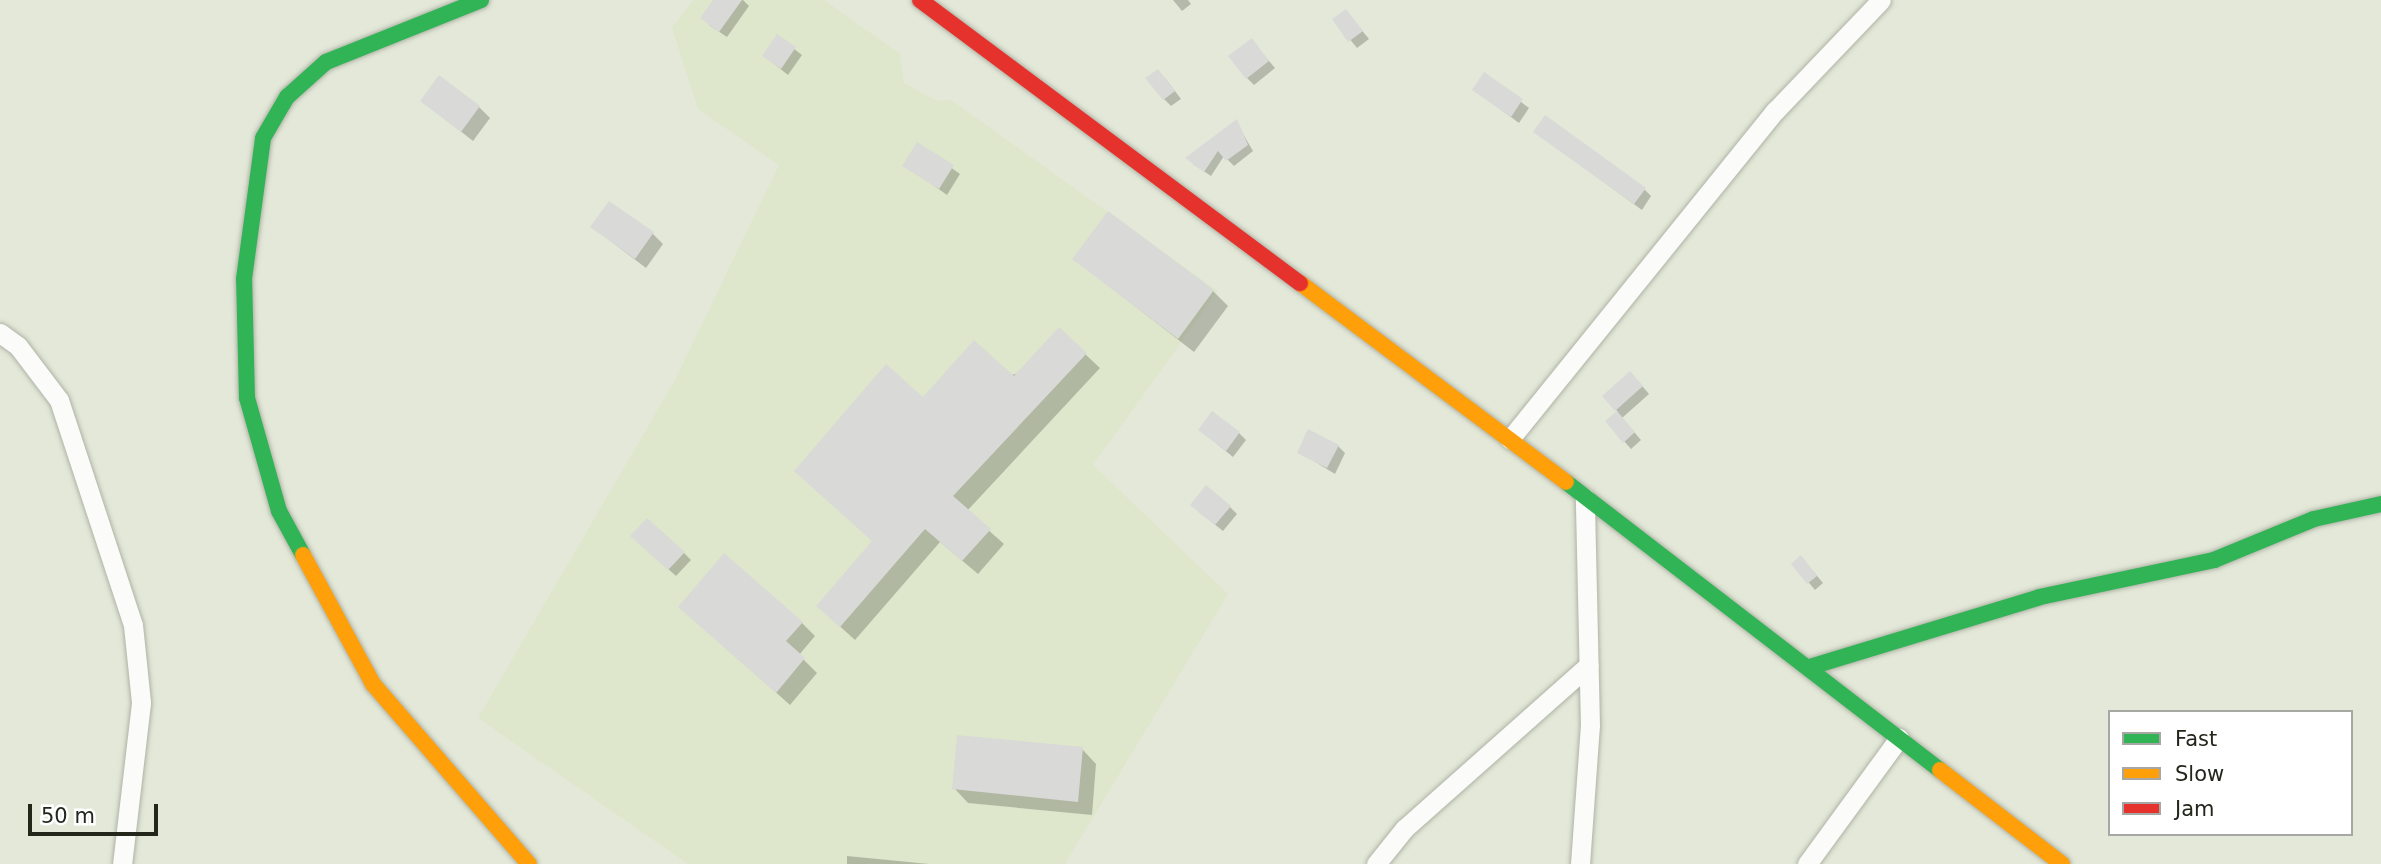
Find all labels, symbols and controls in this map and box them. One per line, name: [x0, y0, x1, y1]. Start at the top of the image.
legend: [2108, 710, 2353, 836]
text: Fast: [2175, 727, 2217, 751]
text: Slow: [2175, 762, 2224, 786]
scale bar: [32, 790, 161, 834]
text: Jam: [2175, 797, 2215, 821]
text: 50 m: [41, 804, 95, 828]

